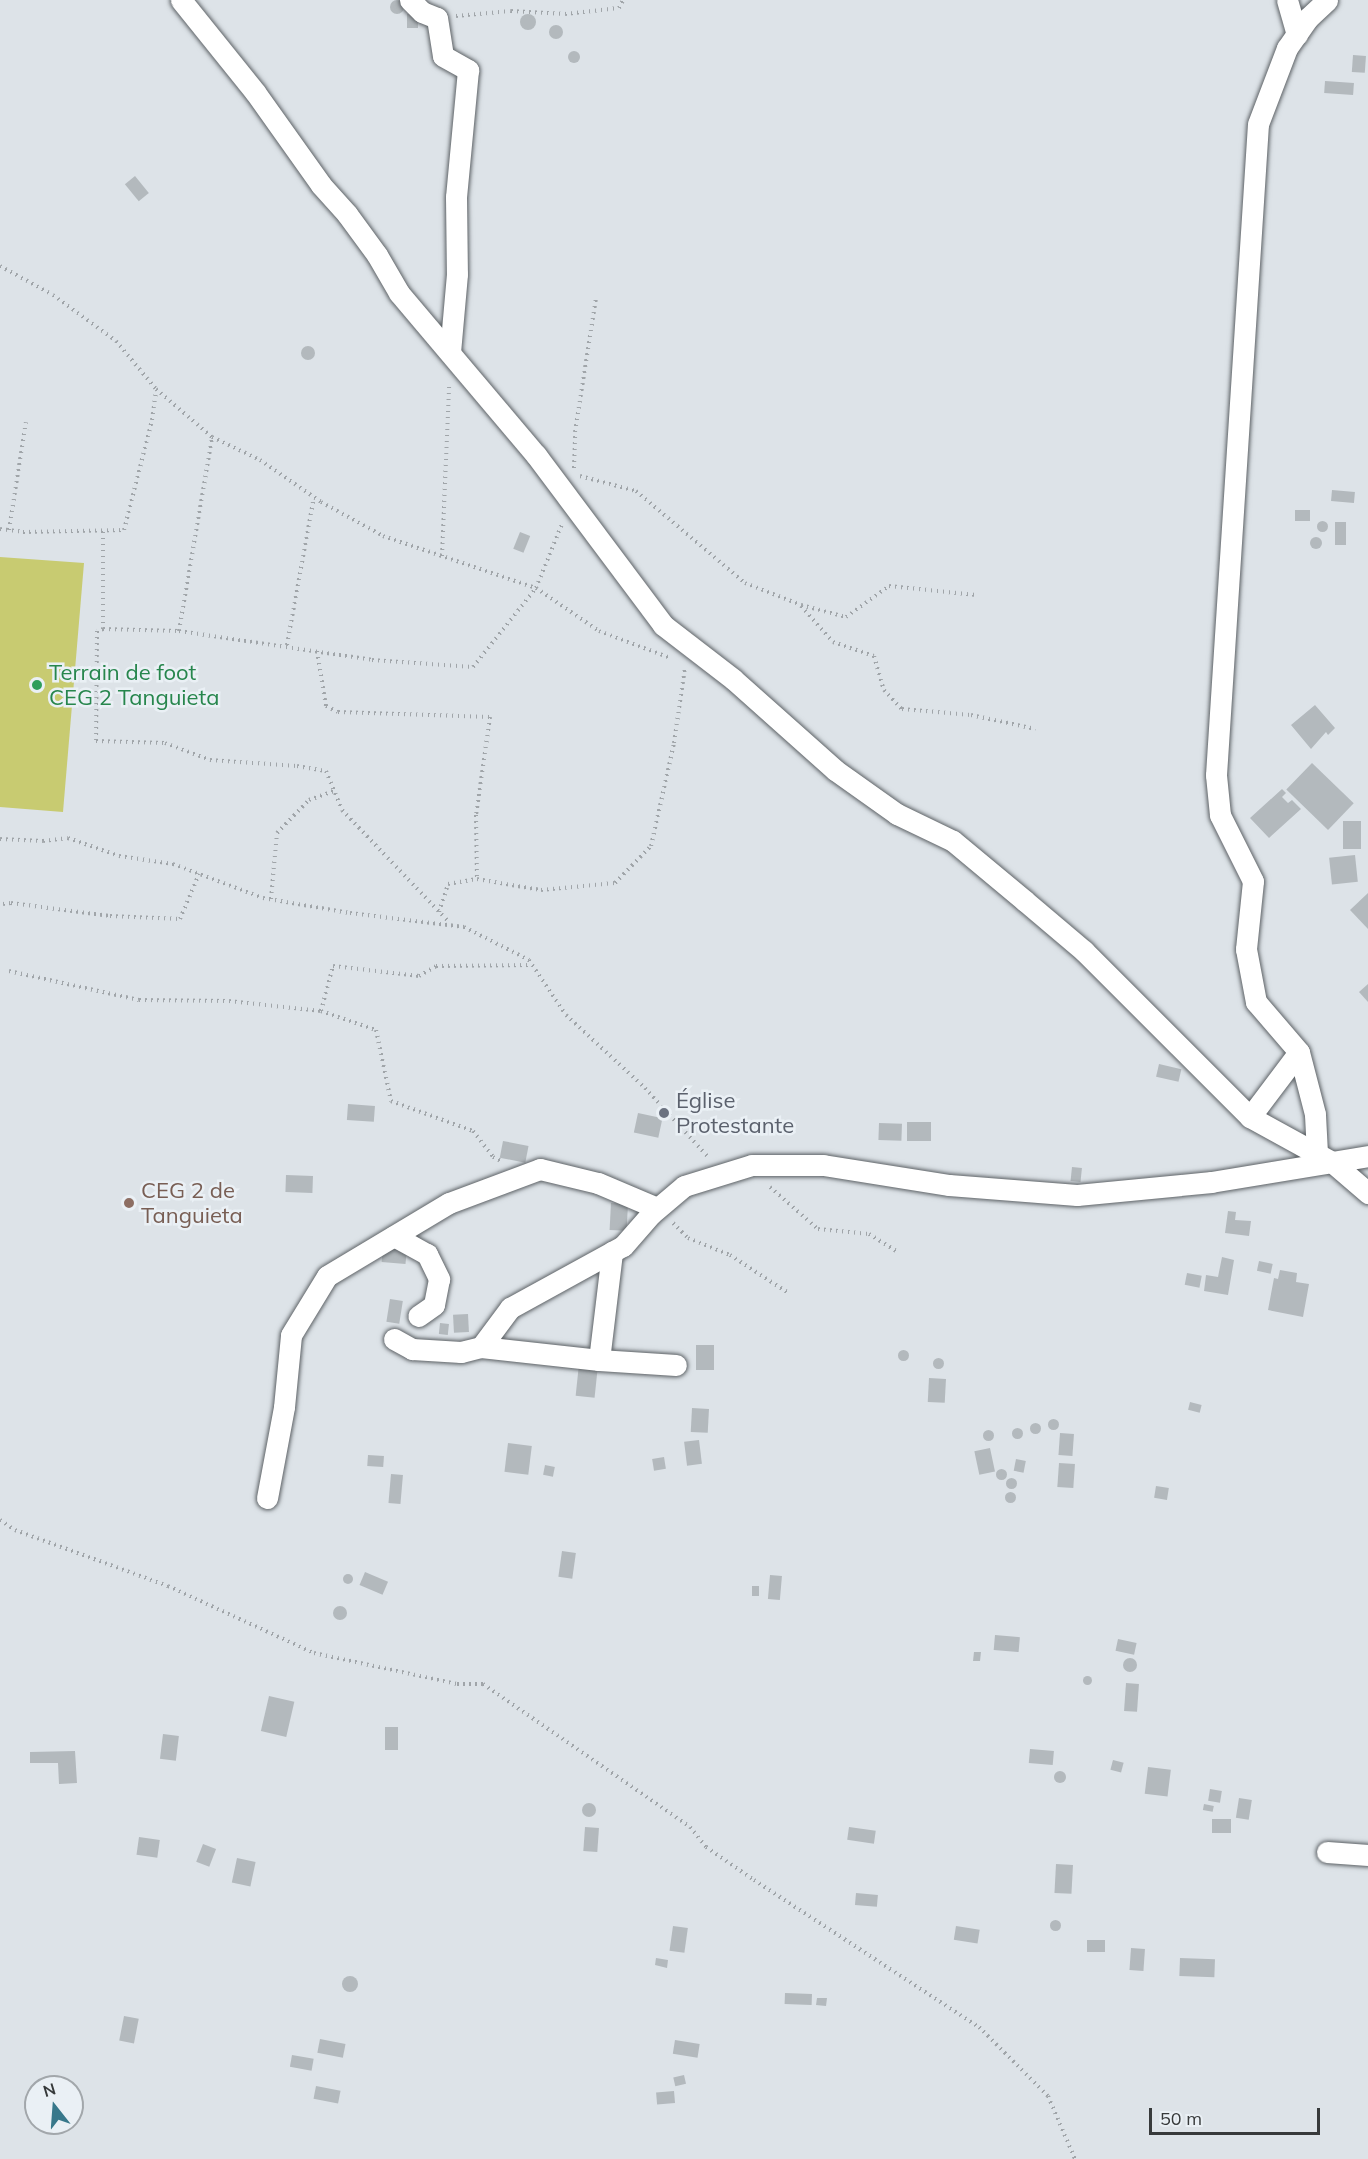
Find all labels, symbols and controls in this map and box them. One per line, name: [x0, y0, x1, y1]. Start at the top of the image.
place label: Terrain de foot CEG 2 Tanguieta: [49, 659, 219, 710]
marker: Terrain de foot CEG 2 Tanguieta: [30, 678, 44, 692]
place label: Église Protestante: [676, 1087, 794, 1138]
marker: Église Protestante: [657, 1106, 671, 1120]
place label: CEG 2 de Tanguieta: [141, 1177, 243, 1228]
marker: CEG 2 de Tanguieta: [122, 1196, 136, 1210]
north arrow: [24, 2075, 84, 2135]
text: N: [41, 2078, 58, 2101]
scale bar: [1152, 2096, 1323, 2134]
text: 50 m: [1160, 2107, 1202, 2130]

